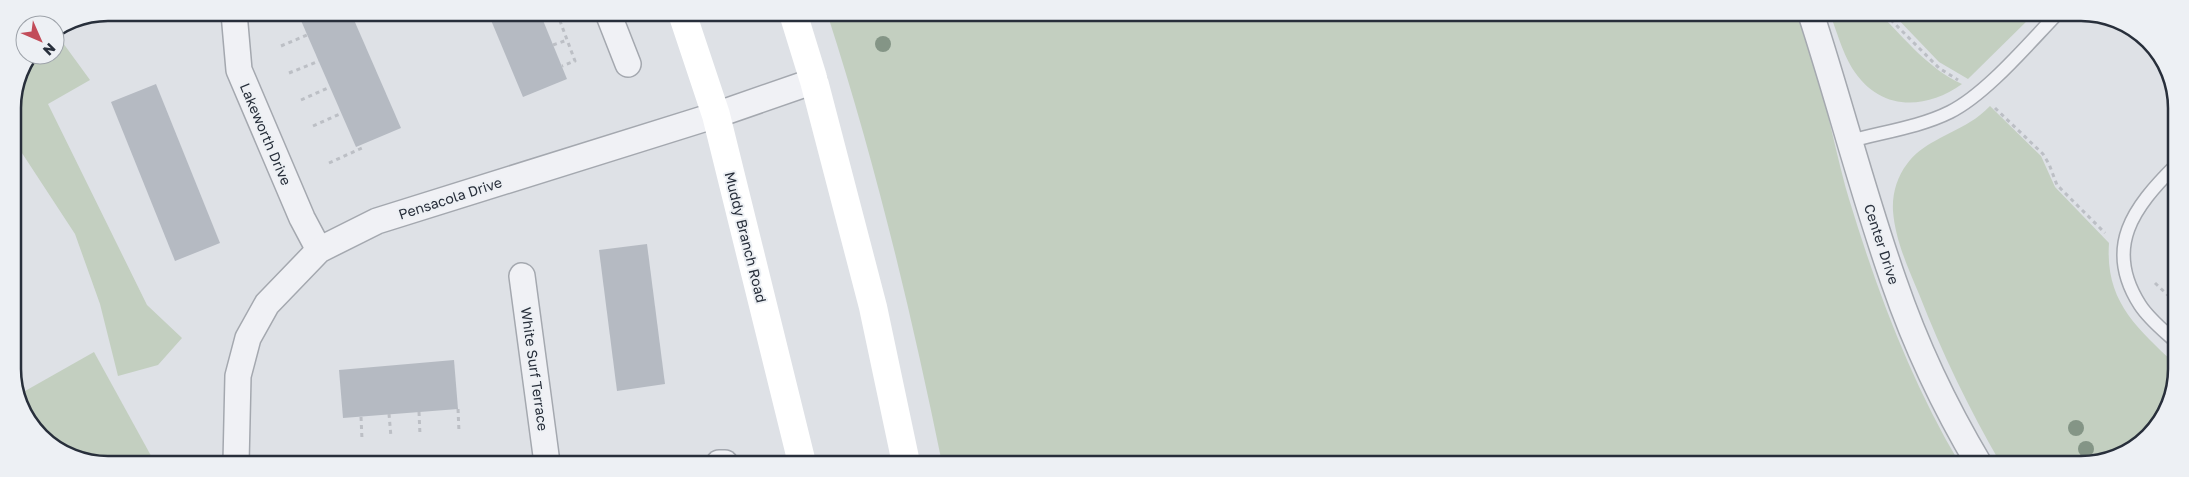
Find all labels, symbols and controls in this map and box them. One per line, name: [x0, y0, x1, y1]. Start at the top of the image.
north arrow: [15, 15, 65, 65]
text: N: [40, 40, 59, 59]
street label: Lakeworth Drive: [237, 80, 295, 188]
street label: Muddy Branch Road: [722, 170, 770, 304]
street label: Pensacola Drive: [396, 173, 504, 223]
street label: Center Drive: [1861, 202, 1903, 286]
street label: White Surf Terrace: [518, 306, 552, 432]

